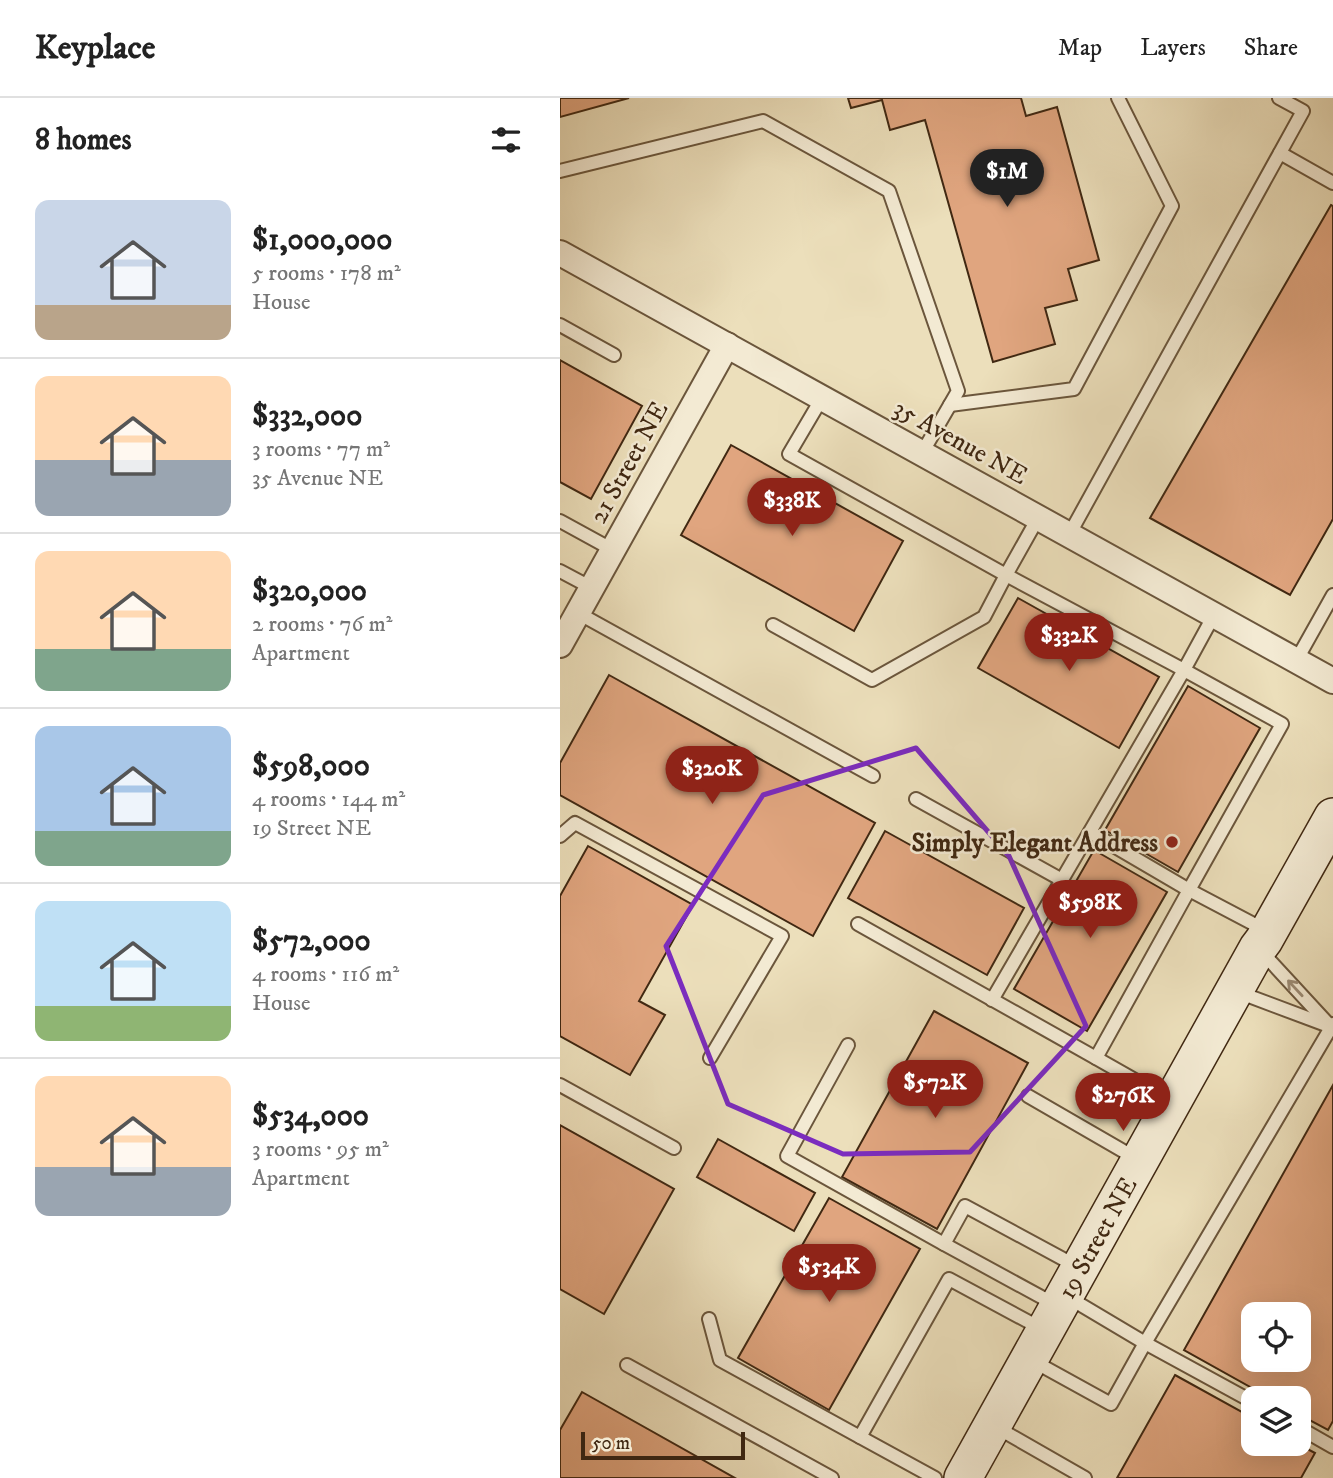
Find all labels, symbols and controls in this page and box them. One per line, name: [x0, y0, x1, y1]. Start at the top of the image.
text: Keyplace: [35, 28, 155, 69]
text: Map: [1058, 33, 1102, 63]
text: Layers: [1140, 33, 1206, 63]
text: Share: [1244, 33, 1298, 63]
icon: filters: [487, 121, 525, 159]
text: 8 homes: [35, 122, 132, 159]
pin: $1M: [973, 150, 1041, 209]
text: $1M: [986, 157, 1028, 186]
text: $1,000,000: [252, 222, 392, 259]
icon: home: [91, 228, 175, 312]
text: 5 rooms · 178 m²: [252, 259, 401, 288]
text: House: [252, 288, 310, 317]
street label: 35 Avenue NE: [887, 392, 1033, 493]
street label: 21 Street NE: [582, 396, 676, 530]
text: $332,000: [252, 398, 362, 435]
icon: home: [91, 404, 175, 488]
text: 3 rooms · 77 m²: [252, 435, 390, 464]
text: 35 Avenue NE: [252, 464, 383, 493]
pin: $338K: [743, 478, 841, 538]
text: $338K: [763, 486, 821, 515]
text: $320,000: [252, 573, 367, 610]
icon: home: [91, 579, 175, 663]
text: 2 rooms · 76 m²: [252, 610, 392, 639]
pin: $332K: [1020, 614, 1118, 673]
text: $332K: [1040, 621, 1098, 650]
text: Apartment: [252, 639, 350, 668]
pin: $320K: [663, 746, 761, 806]
text: $598,000: [252, 748, 370, 785]
icon: home: [91, 754, 175, 838]
text: $320K: [682, 754, 742, 783]
text: 4 rooms · 144 m²: [252, 785, 405, 814]
text: 19 Street NE: [252, 814, 371, 843]
place label: Simply Elegant Address: [912, 827, 1158, 860]
marker: Simply Elegant Address: [1164, 834, 1180, 850]
pin: $598K: [1041, 880, 1139, 940]
text: $598K: [1058, 888, 1122, 917]
text: $572,000: [252, 923, 371, 960]
icon: home: [91, 929, 175, 1013]
text: 4 rooms · 116 m²: [252, 960, 399, 989]
one-way arrow: [1286, 980, 1303, 997]
text: House: [252, 989, 310, 1018]
pin: $572K: [886, 1060, 984, 1120]
text: $572K: [903, 1068, 967, 1097]
pin: $276K: [1074, 1074, 1172, 1133]
text: $276K: [1091, 1081, 1155, 1110]
text: $534,000: [252, 1098, 369, 1135]
icon: home: [91, 1104, 175, 1188]
text: 3 rooms · 95 m²: [252, 1135, 389, 1164]
text: Apartment: [252, 1164, 350, 1193]
street label: 19 Street NE: [1051, 1171, 1145, 1305]
pin: $534K: [780, 1244, 878, 1304]
text: $534K: [798, 1252, 860, 1281]
map controls: [1241, 1302, 1311, 1456]
button: locate: [1241, 1302, 1311, 1372]
button: layers: [1241, 1386, 1311, 1456]
scale bar: [581, 1429, 746, 1461]
text: 50 m: [592, 1432, 630, 1455]

